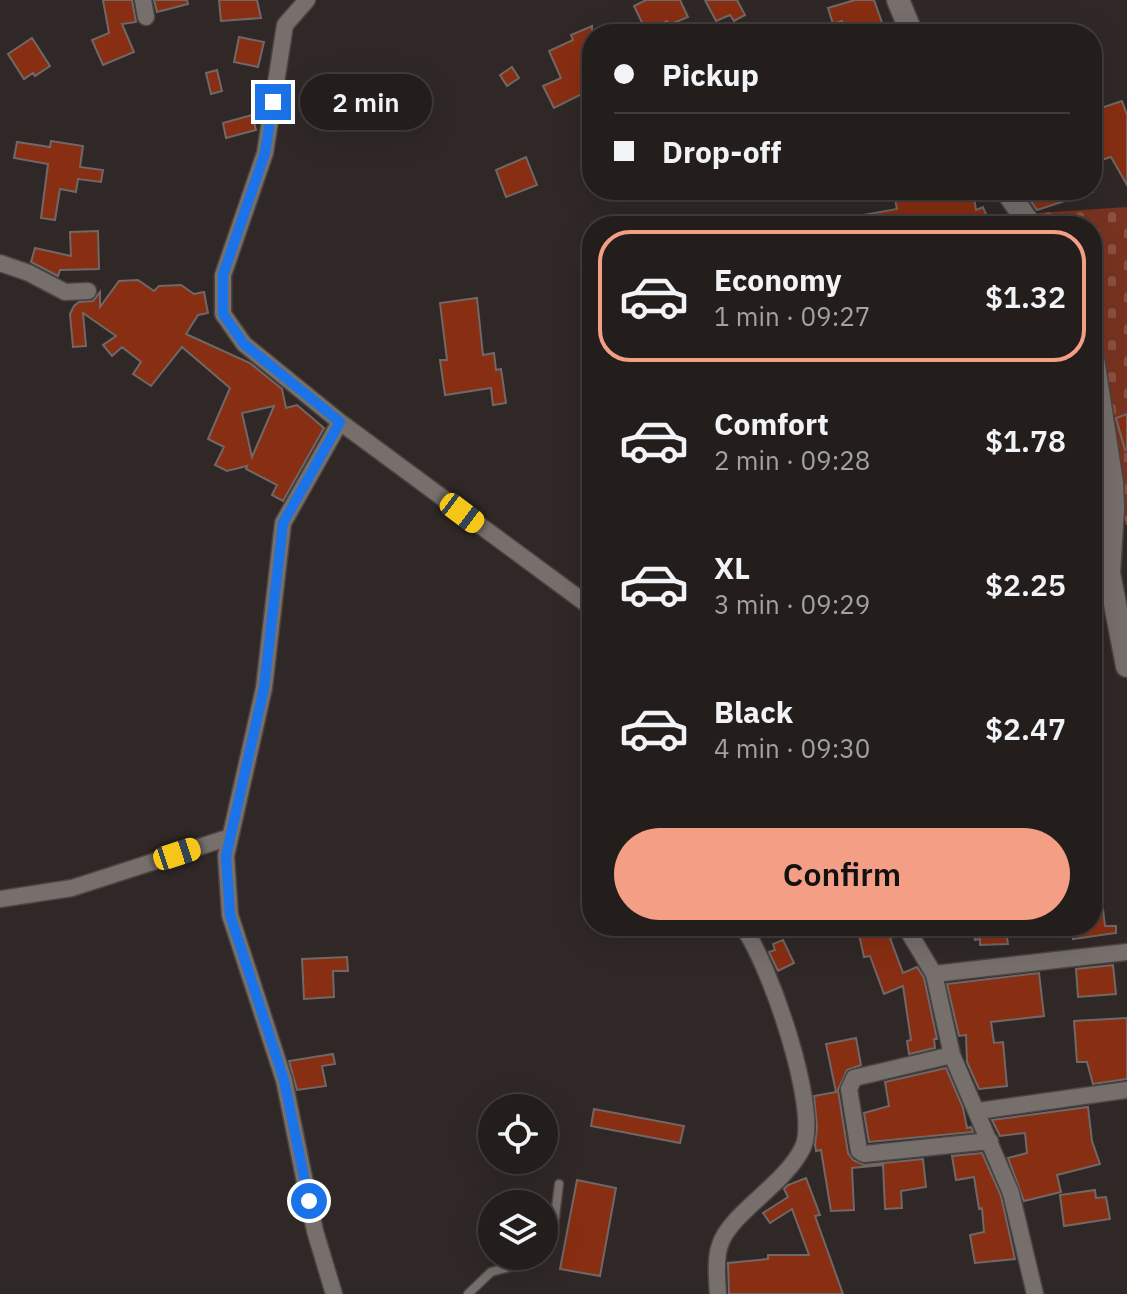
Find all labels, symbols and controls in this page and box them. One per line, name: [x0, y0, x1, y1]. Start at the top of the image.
text: Pickup: [662, 55, 759, 94]
callout: 2 min: [301, 74, 433, 130]
route end: [255, 84, 291, 120]
text: 2 min: [332, 85, 400, 119]
text: Drop-off: [662, 132, 781, 171]
icon: car: [618, 260, 690, 332]
text: Economy: [714, 260, 842, 299]
text: $1.32: [985, 277, 1066, 316]
text: 1 min · 09:27: [714, 299, 870, 333]
icon: car: [618, 404, 690, 476]
text: Comfort: [714, 404, 829, 443]
text: $1.78: [985, 421, 1066, 460]
text: 2 min · 09:28: [714, 443, 870, 477]
car: [436, 489, 488, 537]
icon: car: [618, 548, 690, 620]
text: XL: [714, 548, 750, 587]
text: $2.25: [985, 565, 1066, 604]
text: 3 min · 09:29: [714, 587, 870, 621]
icon: car: [618, 692, 690, 764]
text: Black: [714, 692, 793, 731]
text: $2.47: [985, 709, 1066, 748]
text: 4 min · 09:30: [714, 731, 870, 765]
button: Confirm: [614, 828, 1070, 920]
car: [150, 835, 204, 873]
map controls: [478, 1094, 558, 1270]
button: locate: [478, 1094, 558, 1174]
route start: [291, 1183, 327, 1219]
button: layers: [478, 1190, 558, 1270]

